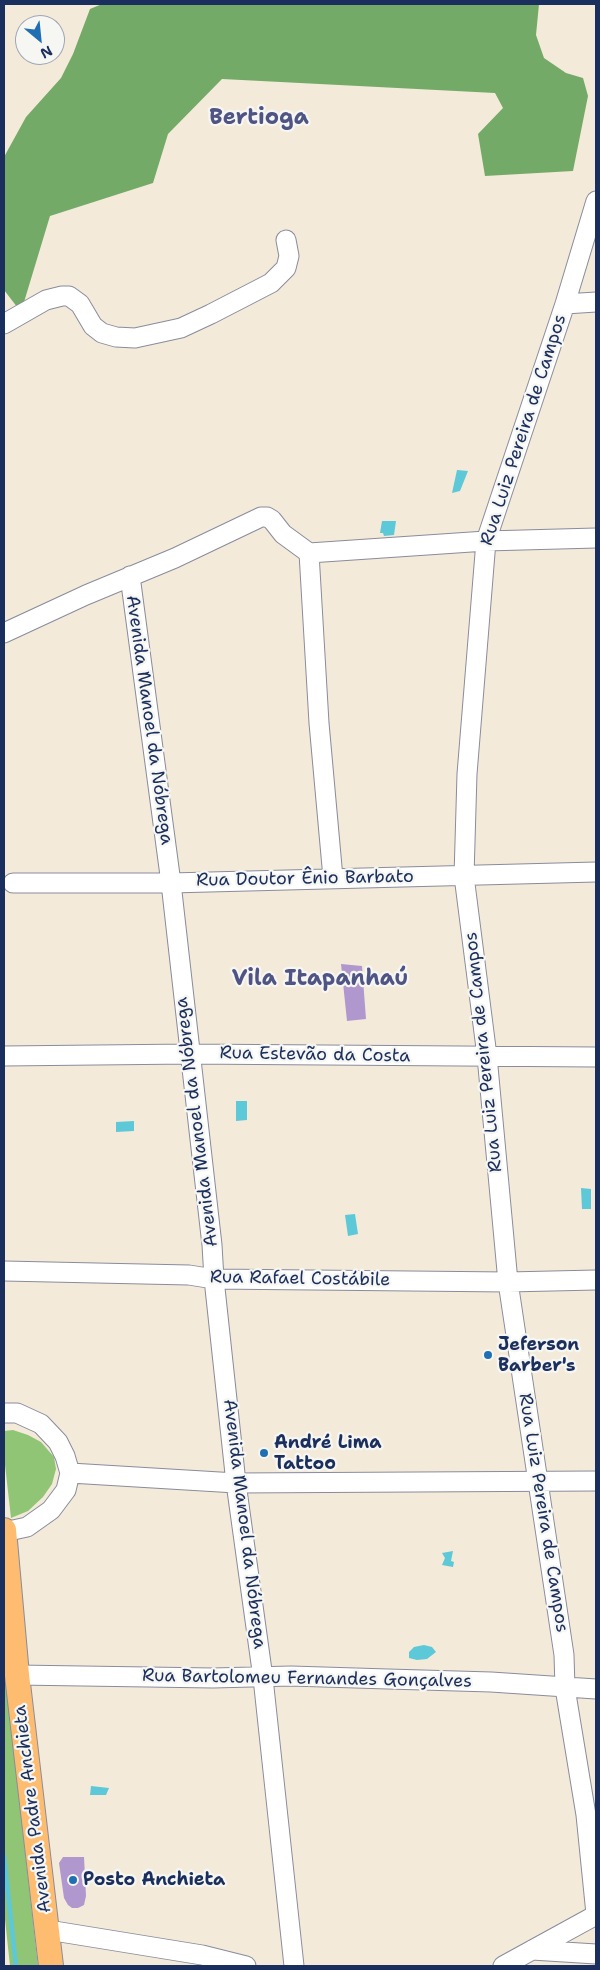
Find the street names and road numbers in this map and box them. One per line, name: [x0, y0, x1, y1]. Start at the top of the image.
street label: Rua Luiz Pereira de Campos: [476, 312, 572, 548]
street label: Avenida Manoel da Nóbrega: [121, 594, 177, 846]
street label: Rua Doutor Ênio Barbato: [196, 866, 414, 892]
street label: Rua Luiz Pereira de Campos: [461, 931, 507, 1173]
street label: Avenida Manoel da Nóbrega: [171, 996, 223, 1248]
street label: Rua Estevão da Costa: [219, 1043, 411, 1067]
street label: Rua Rafael Costábile: [210, 1267, 390, 1291]
street label: Rua Luiz Pereira de Campos: [513, 1392, 573, 1634]
street label: Avenida Manoel da Nóbrega: [218, 1398, 270, 1650]
street label: Rua Bartolomeu Fernandes Gonçalves: [142, 1665, 472, 1693]
street label: Avenida Padre Anchieta: [10, 1704, 56, 1914]

